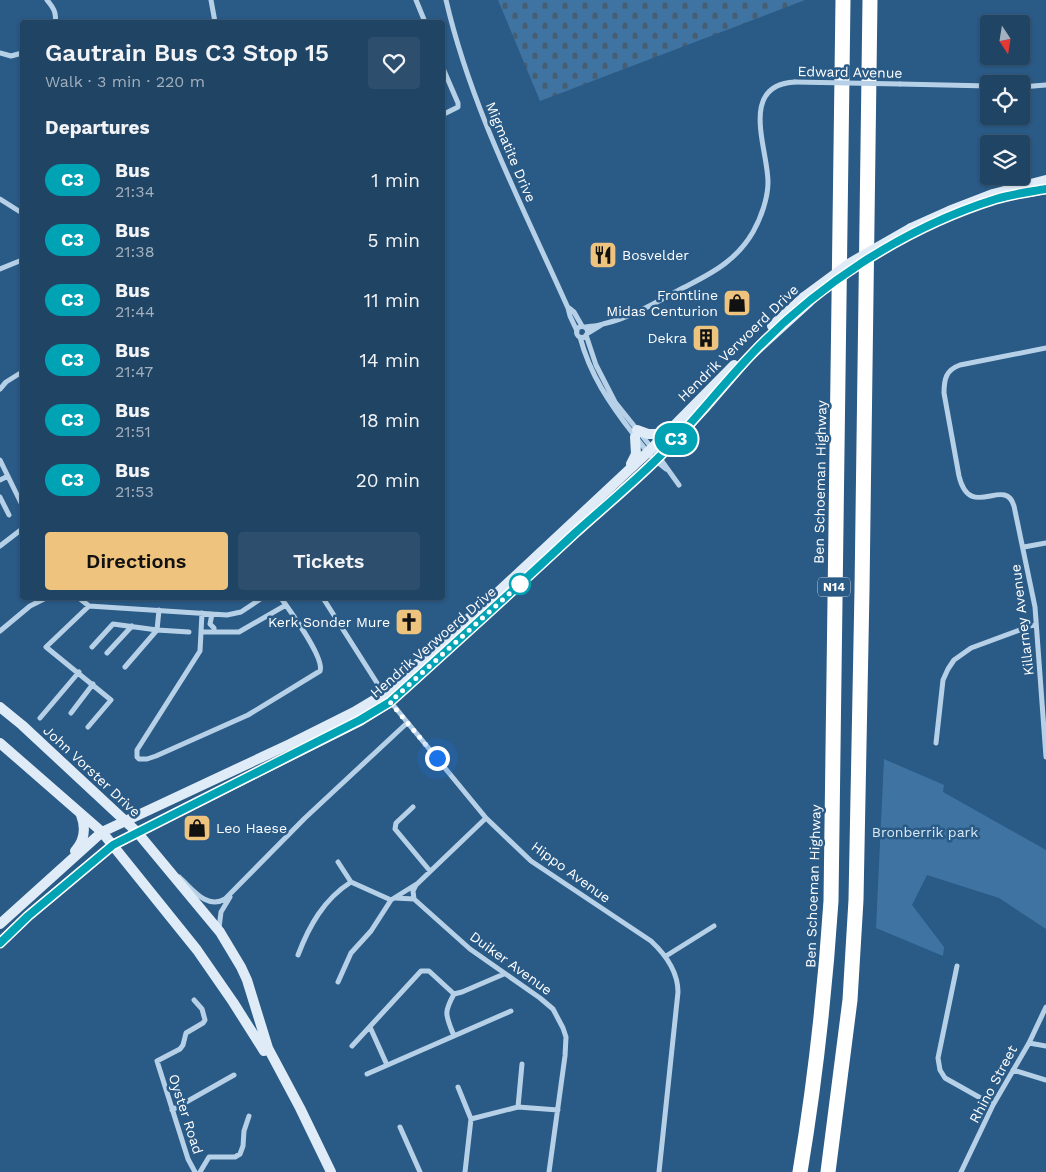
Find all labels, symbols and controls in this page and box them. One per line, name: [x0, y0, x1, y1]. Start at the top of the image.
north arrow: [980, 15, 1030, 65]
map controls: [980, 15, 1030, 185]
button: heart: [368, 37, 420, 89]
text: Gautrain Bus C3 Stop 15: [45, 39, 329, 67]
street label: Edward Avenue: [797, 63, 903, 81]
text: Walk · 3 min · 220 m: [45, 72, 205, 91]
button: locate: [980, 75, 1030, 125]
street label: Migmatite Drive: [483, 100, 539, 204]
text: Departures: [45, 116, 150, 139]
button: layers: [980, 135, 1030, 185]
text: Bus: [115, 159, 150, 182]
text: C3: [61, 169, 84, 190]
text: 1 min: [371, 169, 420, 192]
text: 21:34: [115, 182, 154, 201]
text: Bus: [115, 219, 150, 242]
text: C3: [61, 229, 84, 250]
text: 5 min: [368, 229, 420, 252]
restaurant icon: Bosvelder: [588, 240, 618, 270]
text: 21:38: [115, 242, 155, 261]
place label: Bosvelder: [622, 247, 689, 263]
text: Bus: [115, 279, 150, 302]
street label: Hendrik Verwoerd Drive: [675, 281, 801, 405]
place label: Frontline Midas Centurion: [606, 287, 718, 319]
shop icon: Frontline Midas Centurion: [722, 288, 752, 318]
text: C3: [61, 289, 84, 310]
text: 11 min: [364, 289, 420, 312]
text: 21:44: [115, 302, 155, 321]
building icon: Dekra: [691, 323, 721, 353]
place label: Dekra: [647, 330, 687, 346]
text: Bus: [115, 339, 150, 362]
text: C3: [61, 349, 84, 370]
text: 14 min: [360, 349, 420, 372]
text: 21:47: [115, 362, 153, 381]
text: Bus: [115, 399, 150, 422]
street label: Ben Schoeman Highway: [811, 399, 829, 564]
text: C3: [61, 409, 84, 430]
text: 18 min: [359, 409, 420, 432]
text: 21:51: [115, 422, 151, 441]
line badge: C3: [654, 423, 698, 455]
text: C3: [665, 428, 687, 449]
text: Bus: [115, 459, 150, 482]
text: C3: [61, 469, 84, 490]
text: 20 min: [356, 469, 420, 492]
text: 21:53: [115, 482, 154, 501]
button: Directions: [45, 532, 228, 590]
button: Tickets: [238, 532, 420, 590]
street label: Killarney Avenue: [1007, 563, 1037, 677]
unlabelled marker: [509, 573, 531, 595]
road number: N14: [818, 578, 850, 596]
street label: Hendrik Verwoerd Drive: [367, 583, 499, 701]
church icon: Kerk Sonder Mure: [394, 607, 424, 637]
place label: Kerk Sonder Mure: [268, 614, 390, 630]
street label: John Vorster Drive: [40, 722, 144, 820]
your location: [425, 746, 450, 771]
street label: Ben Schoeman Highway: [802, 803, 824, 968]
shop icon: Leo Haese: [182, 813, 212, 843]
place label: Leo Haese: [216, 820, 287, 836]
park label: Bronberrik park: [872, 824, 978, 840]
street label: Hippo Avenue: [528, 838, 614, 906]
street label: Duiker Avenue: [467, 928, 555, 998]
street label: Rhino Street: [966, 1042, 1020, 1126]
street label: Oyster Road: [166, 1072, 206, 1156]

